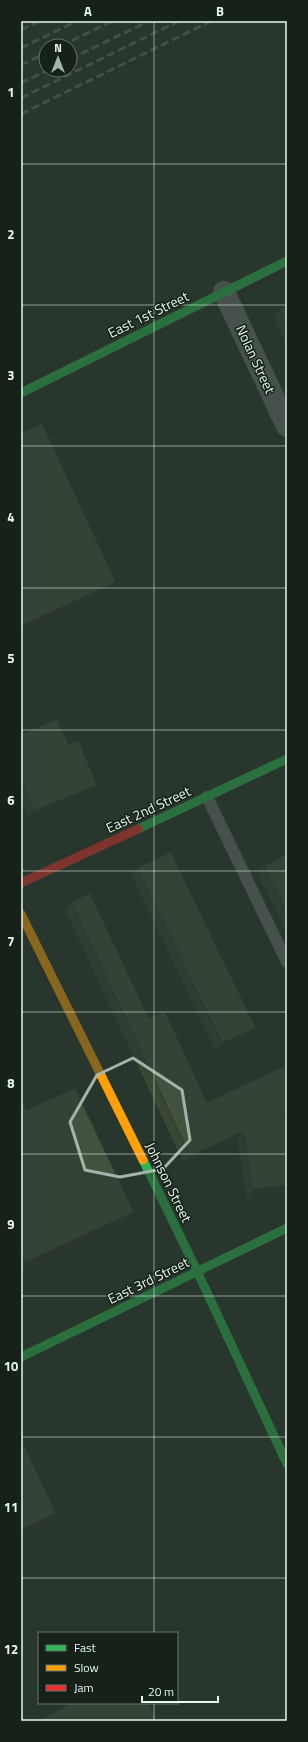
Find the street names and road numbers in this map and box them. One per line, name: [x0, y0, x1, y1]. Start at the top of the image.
street label: East 1st Street: [104, 285, 192, 343]
street label: Nolan Street: [231, 321, 281, 397]
street label: East 2nd Street: [102, 780, 194, 838]
street label: Johnson Street: [140, 1138, 198, 1226]
street label: East 3rd Street: [104, 1251, 192, 1309]

